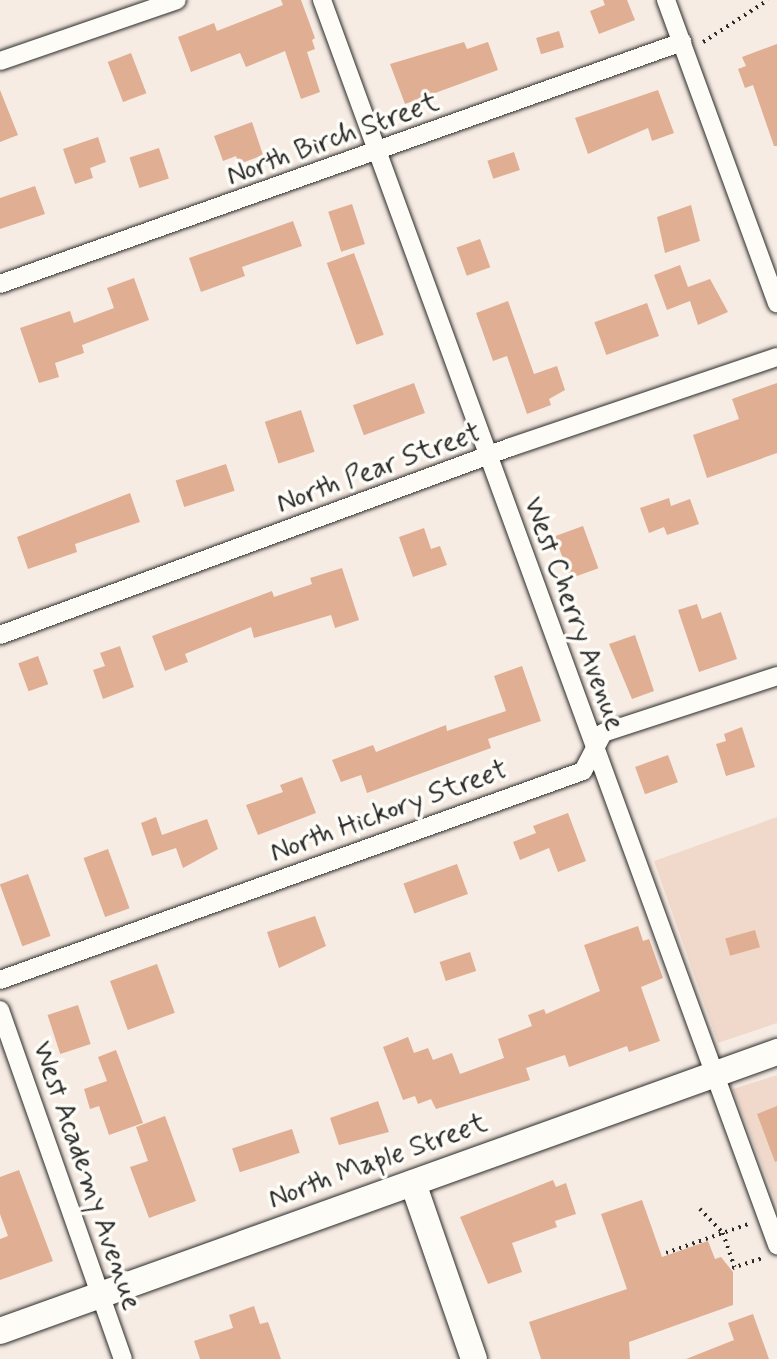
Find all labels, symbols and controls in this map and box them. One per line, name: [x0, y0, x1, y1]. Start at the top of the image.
street label: North Birch Street: [222, 86, 444, 194]
street label: North Pear Street: [273, 417, 485, 521]
street label: West Cherry Avenue: [515, 492, 631, 736]
street label: North Hickory Street: [267, 754, 511, 870]
street label: West Academy Avenue: [25, 1041, 147, 1311]
street label: North Maple Street: [264, 1107, 492, 1217]

